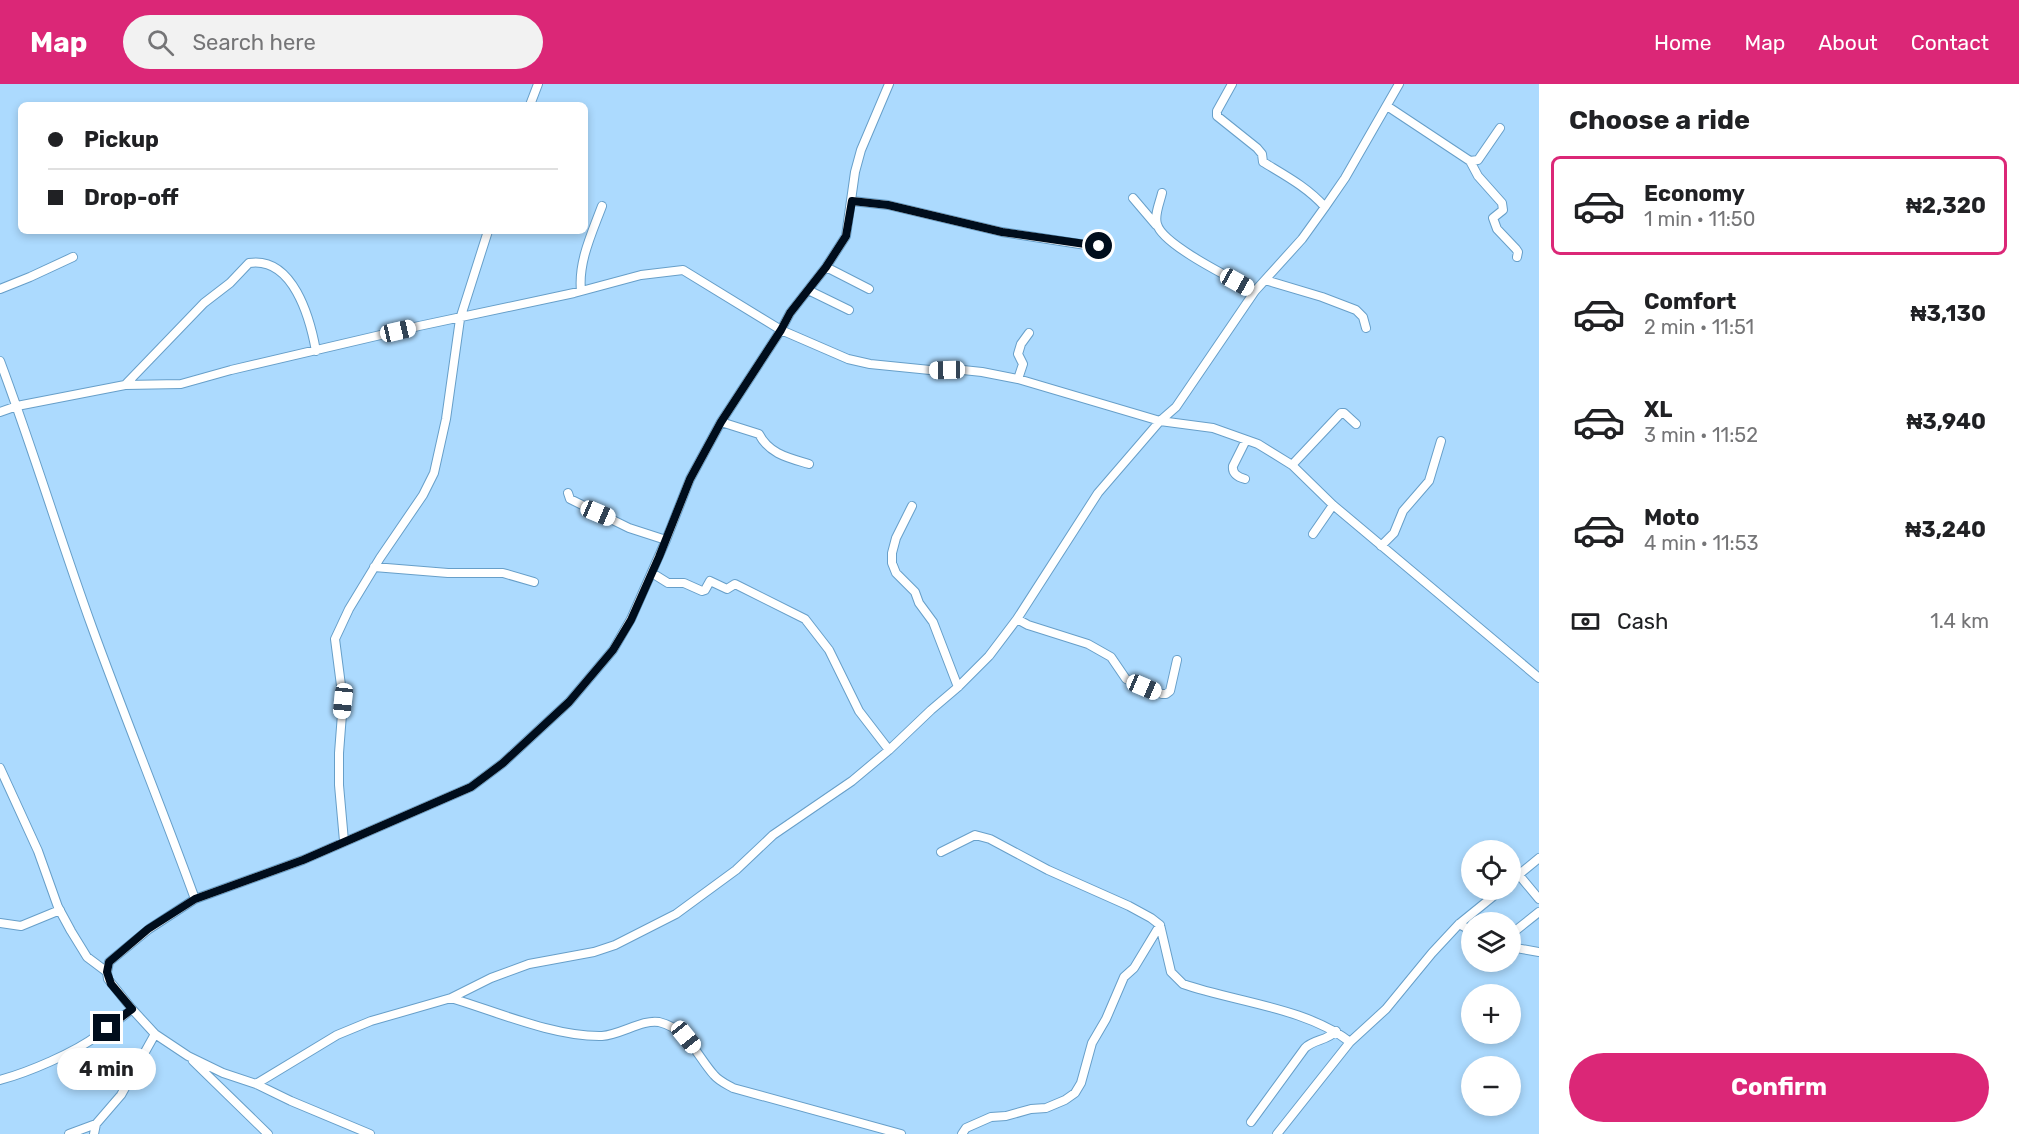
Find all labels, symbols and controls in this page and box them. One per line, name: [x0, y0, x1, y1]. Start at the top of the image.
search box: [123, 15, 543, 69]
text: Map: [30, 26, 87, 59]
icon: search: [144, 26, 177, 59]
text: Search here: [192, 29, 316, 56]
text: Home: [1654, 30, 1711, 55]
text: Map: [1744, 30, 1785, 55]
text: About: [1818, 30, 1878, 55]
text: Contact: [1911, 30, 1989, 55]
text: Choose a ride: [1569, 104, 1750, 136]
text: Pickup: [84, 126, 159, 153]
icon: car: [1572, 179, 1626, 233]
text: Economy: [1644, 180, 1745, 207]
text: Drop-off: [84, 184, 179, 211]
text: ₦2,320: [1906, 192, 1986, 219]
text: 1 min · 11:50: [1644, 207, 1755, 231]
route start: [1085, 232, 1112, 259]
car: [1217, 265, 1257, 299]
icon: car: [1572, 287, 1626, 341]
text: Comfort: [1644, 288, 1736, 315]
text: ₦3,130: [1911, 300, 1986, 327]
text: 2 min · 11:51: [1644, 315, 1754, 339]
car: [378, 318, 418, 344]
car: [929, 361, 965, 379]
icon: car: [1572, 395, 1626, 449]
text: XL: [1644, 396, 1672, 423]
text: ₦3,940: [1906, 408, 1986, 435]
text: 3 min · 11:52: [1644, 423, 1758, 447]
car: [578, 498, 618, 528]
icon: car: [1572, 503, 1626, 557]
text: Moto: [1644, 504, 1699, 531]
text: ₦3,240: [1905, 516, 1986, 543]
text: 4 min · 11:53: [1644, 531, 1759, 555]
icon: cash: [1569, 605, 1602, 638]
text: Cash: [1617, 608, 1668, 635]
text: 1.4 km: [1930, 609, 1989, 633]
car: [1124, 672, 1164, 702]
car: [332, 682, 354, 720]
map controls: [1461, 840, 1521, 1116]
button: locate: [1461, 840, 1521, 900]
button: layers: [1461, 912, 1521, 972]
button: +: [1461, 984, 1521, 1044]
route end: [93, 1014, 120, 1041]
car: [668, 1017, 704, 1057]
callout: 4 min: [57, 1049, 156, 1091]
button: Confirm: [1569, 1053, 1989, 1122]
button: −: [1461, 1056, 1521, 1116]
text: 4 min: [79, 1057, 134, 1081]

